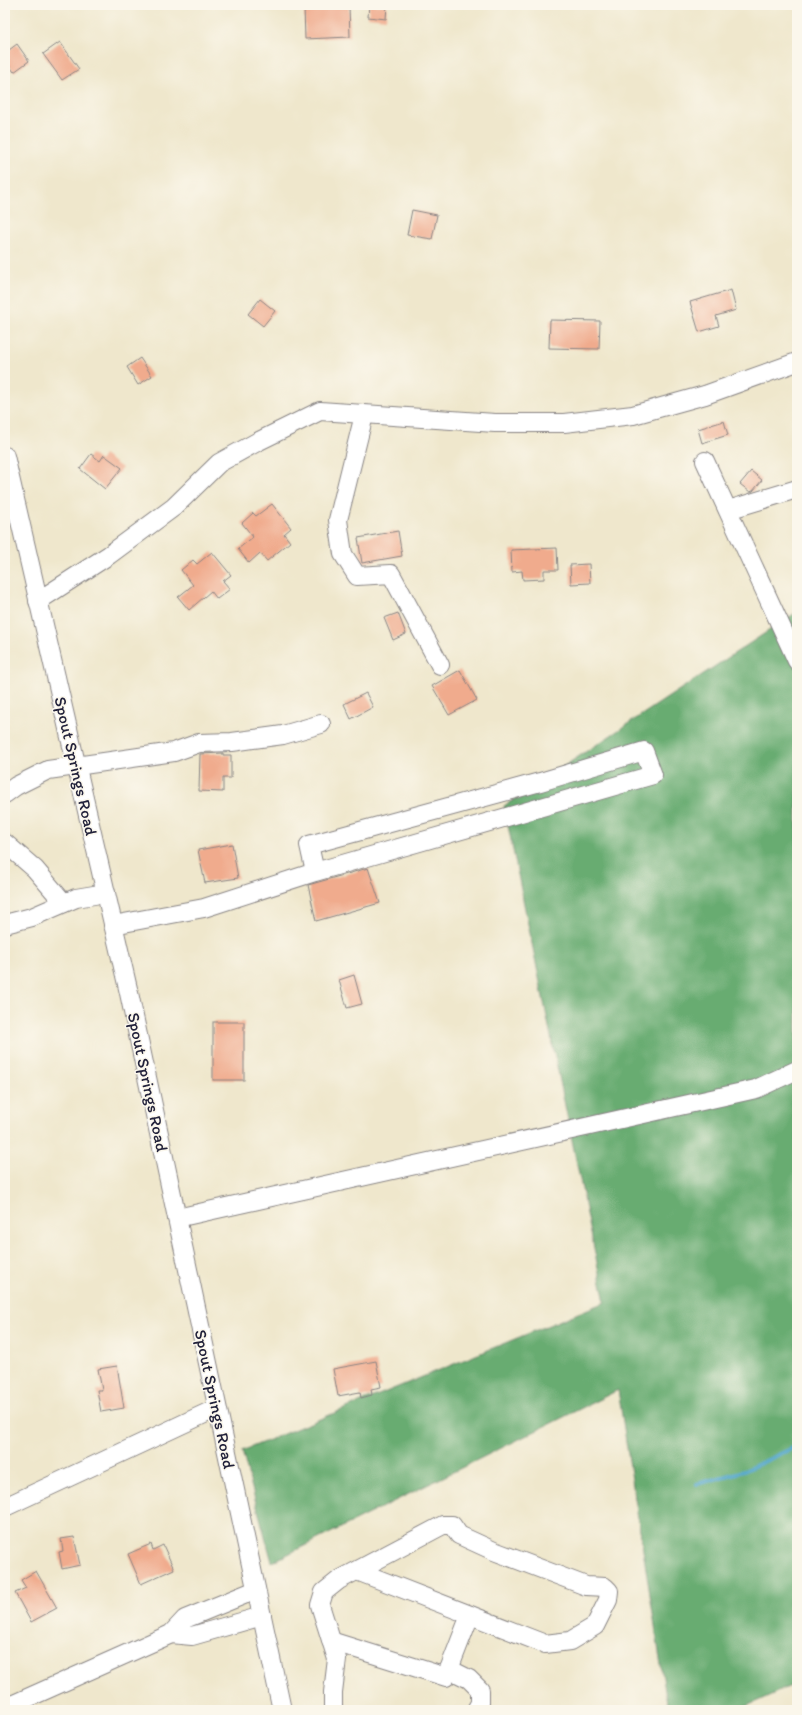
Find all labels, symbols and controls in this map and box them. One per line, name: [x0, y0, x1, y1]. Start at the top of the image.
street label: Spout Springs Road: [50, 695, 102, 837]
street label: Spout Springs Road: [123, 1011, 173, 1153]
street label: Spout Springs Road: [190, 1328, 240, 1470]

